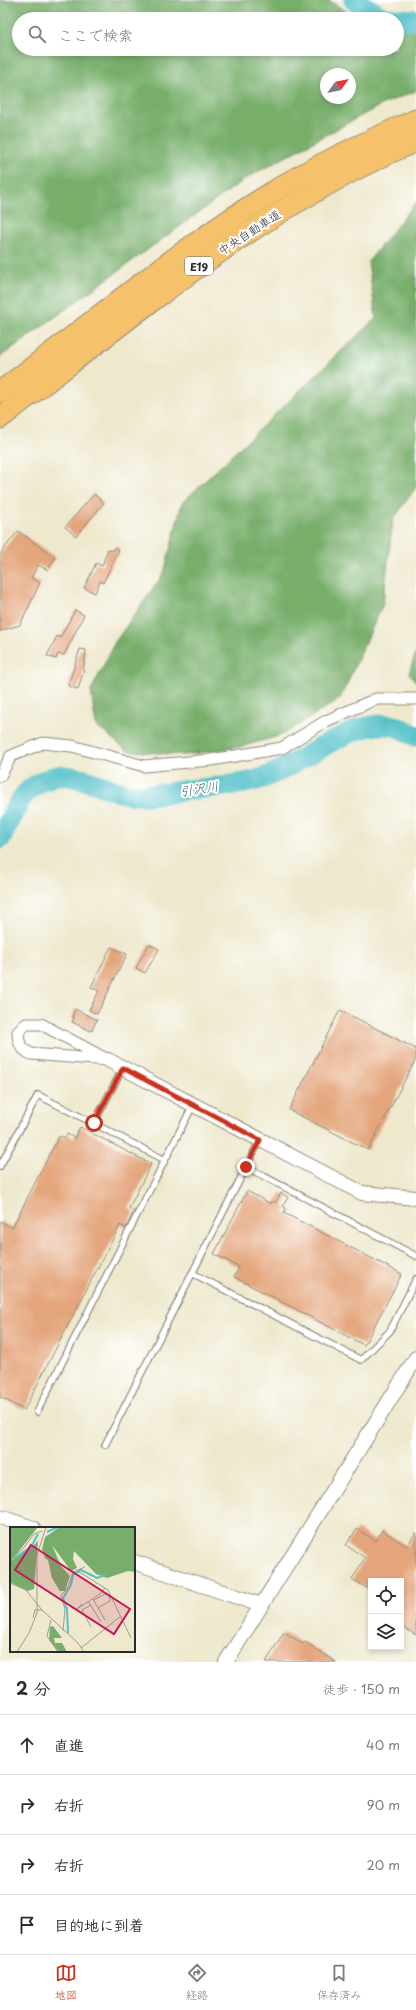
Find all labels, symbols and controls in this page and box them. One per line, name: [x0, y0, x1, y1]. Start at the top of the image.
search box: [12, 12, 404, 56]
icon: search: [26, 23, 48, 45]
text: ここで検索: [58, 23, 133, 46]
north arrow: [320, 68, 356, 104]
street label: 中央自動車道: [214, 205, 284, 259]
road number: E19: [185, 257, 213, 275]
water label: 引沢川: [178, 776, 220, 800]
route start: [85, 1114, 103, 1132]
route end: [237, 1158, 255, 1176]
inset map: [10, 1527, 135, 1652]
map controls: [368, 1578, 404, 1650]
button: locate: [368, 1578, 404, 1614]
button: layers: [368, 1614, 404, 1650]
text: 2 分: [16, 1675, 50, 1701]
text: 徒歩 · 150 m: [323, 1679, 400, 1698]
text: 直進: [54, 1733, 84, 1756]
icon: ahead: [16, 1734, 38, 1756]
text: 40 m: [366, 1735, 400, 1754]
text: 右折: [54, 1793, 84, 1816]
icon: right: [16, 1794, 38, 1816]
text: 90 m: [367, 1795, 400, 1814]
text: 右折: [54, 1853, 84, 1876]
icon: right: [16, 1854, 38, 1876]
text: 20 m: [366, 1855, 400, 1874]
text: 目的地に到着: [54, 1913, 144, 1936]
icon: arrive: [16, 1914, 38, 1936]
tab: 地図: [55, 1962, 77, 2003]
tab: 経路: [186, 1962, 208, 2003]
tab: 保存済み: [317, 1962, 361, 2003]

